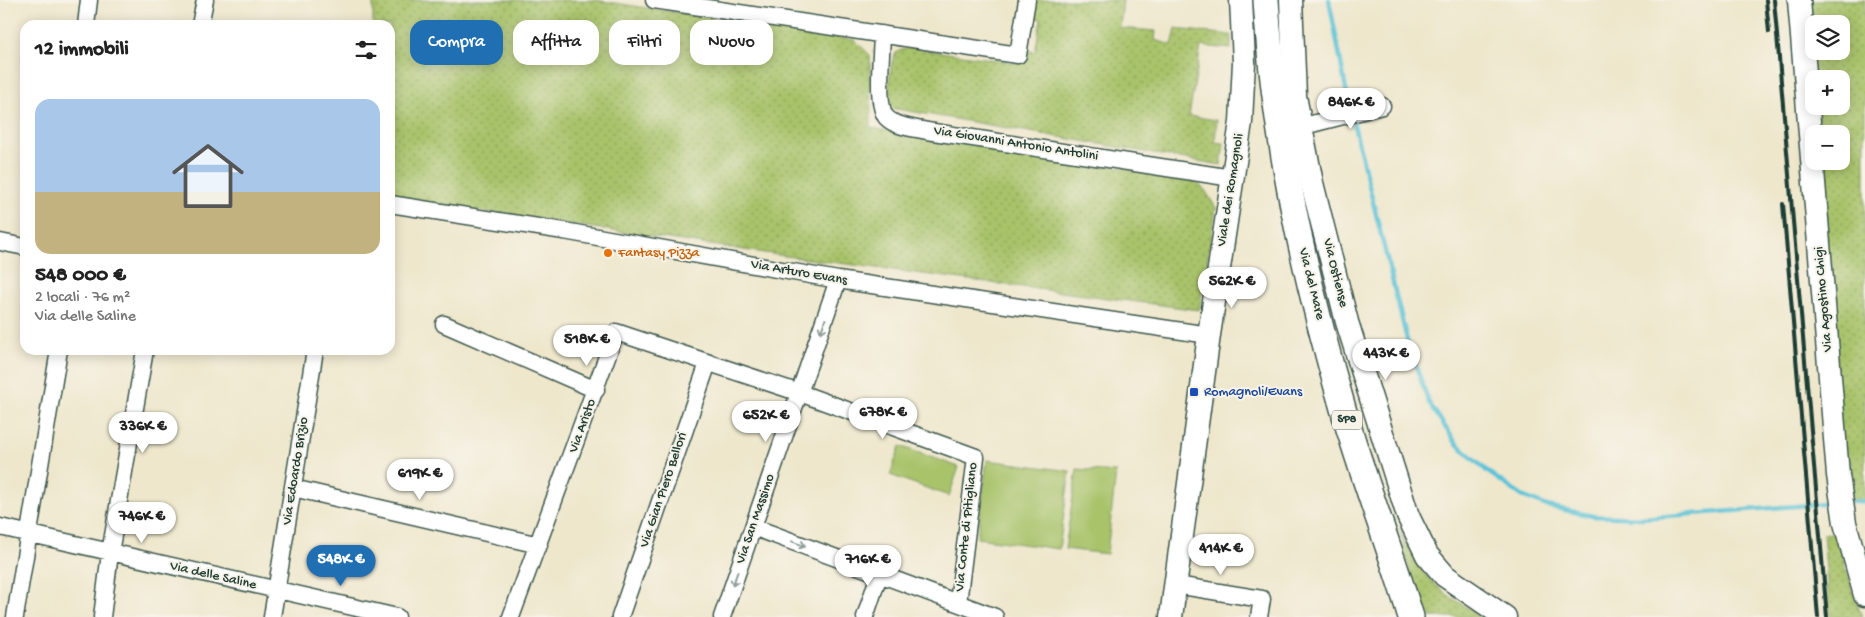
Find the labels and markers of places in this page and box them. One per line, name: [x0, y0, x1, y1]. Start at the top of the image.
pin: 846K €: [1310, 88, 1392, 130]
place label: Fantasy Pizza: [617, 245, 701, 262]
marker: Fantasy Pizza: [602, 247, 614, 259]
pin: 562K €: [1191, 266, 1273, 309]
pin: 518K €: [546, 324, 628, 367]
pin: 443K €: [1345, 338, 1427, 381]
place label: Romagnoli/Evans: [1204, 384, 1303, 401]
marker: Romagnoli/Evans: [1188, 386, 1200, 398]
pin: 678K €: [842, 398, 924, 440]
pin: 652K €: [725, 400, 807, 443]
pin: 336K €: [102, 412, 184, 454]
pin: 619K €: [379, 458, 461, 501]
pin: 746K €: [101, 502, 183, 544]
pin: 414K €: [1180, 534, 1262, 576]
pin: 548K €: [300, 544, 382, 587]
pin: 716K €: [827, 544, 909, 587]

